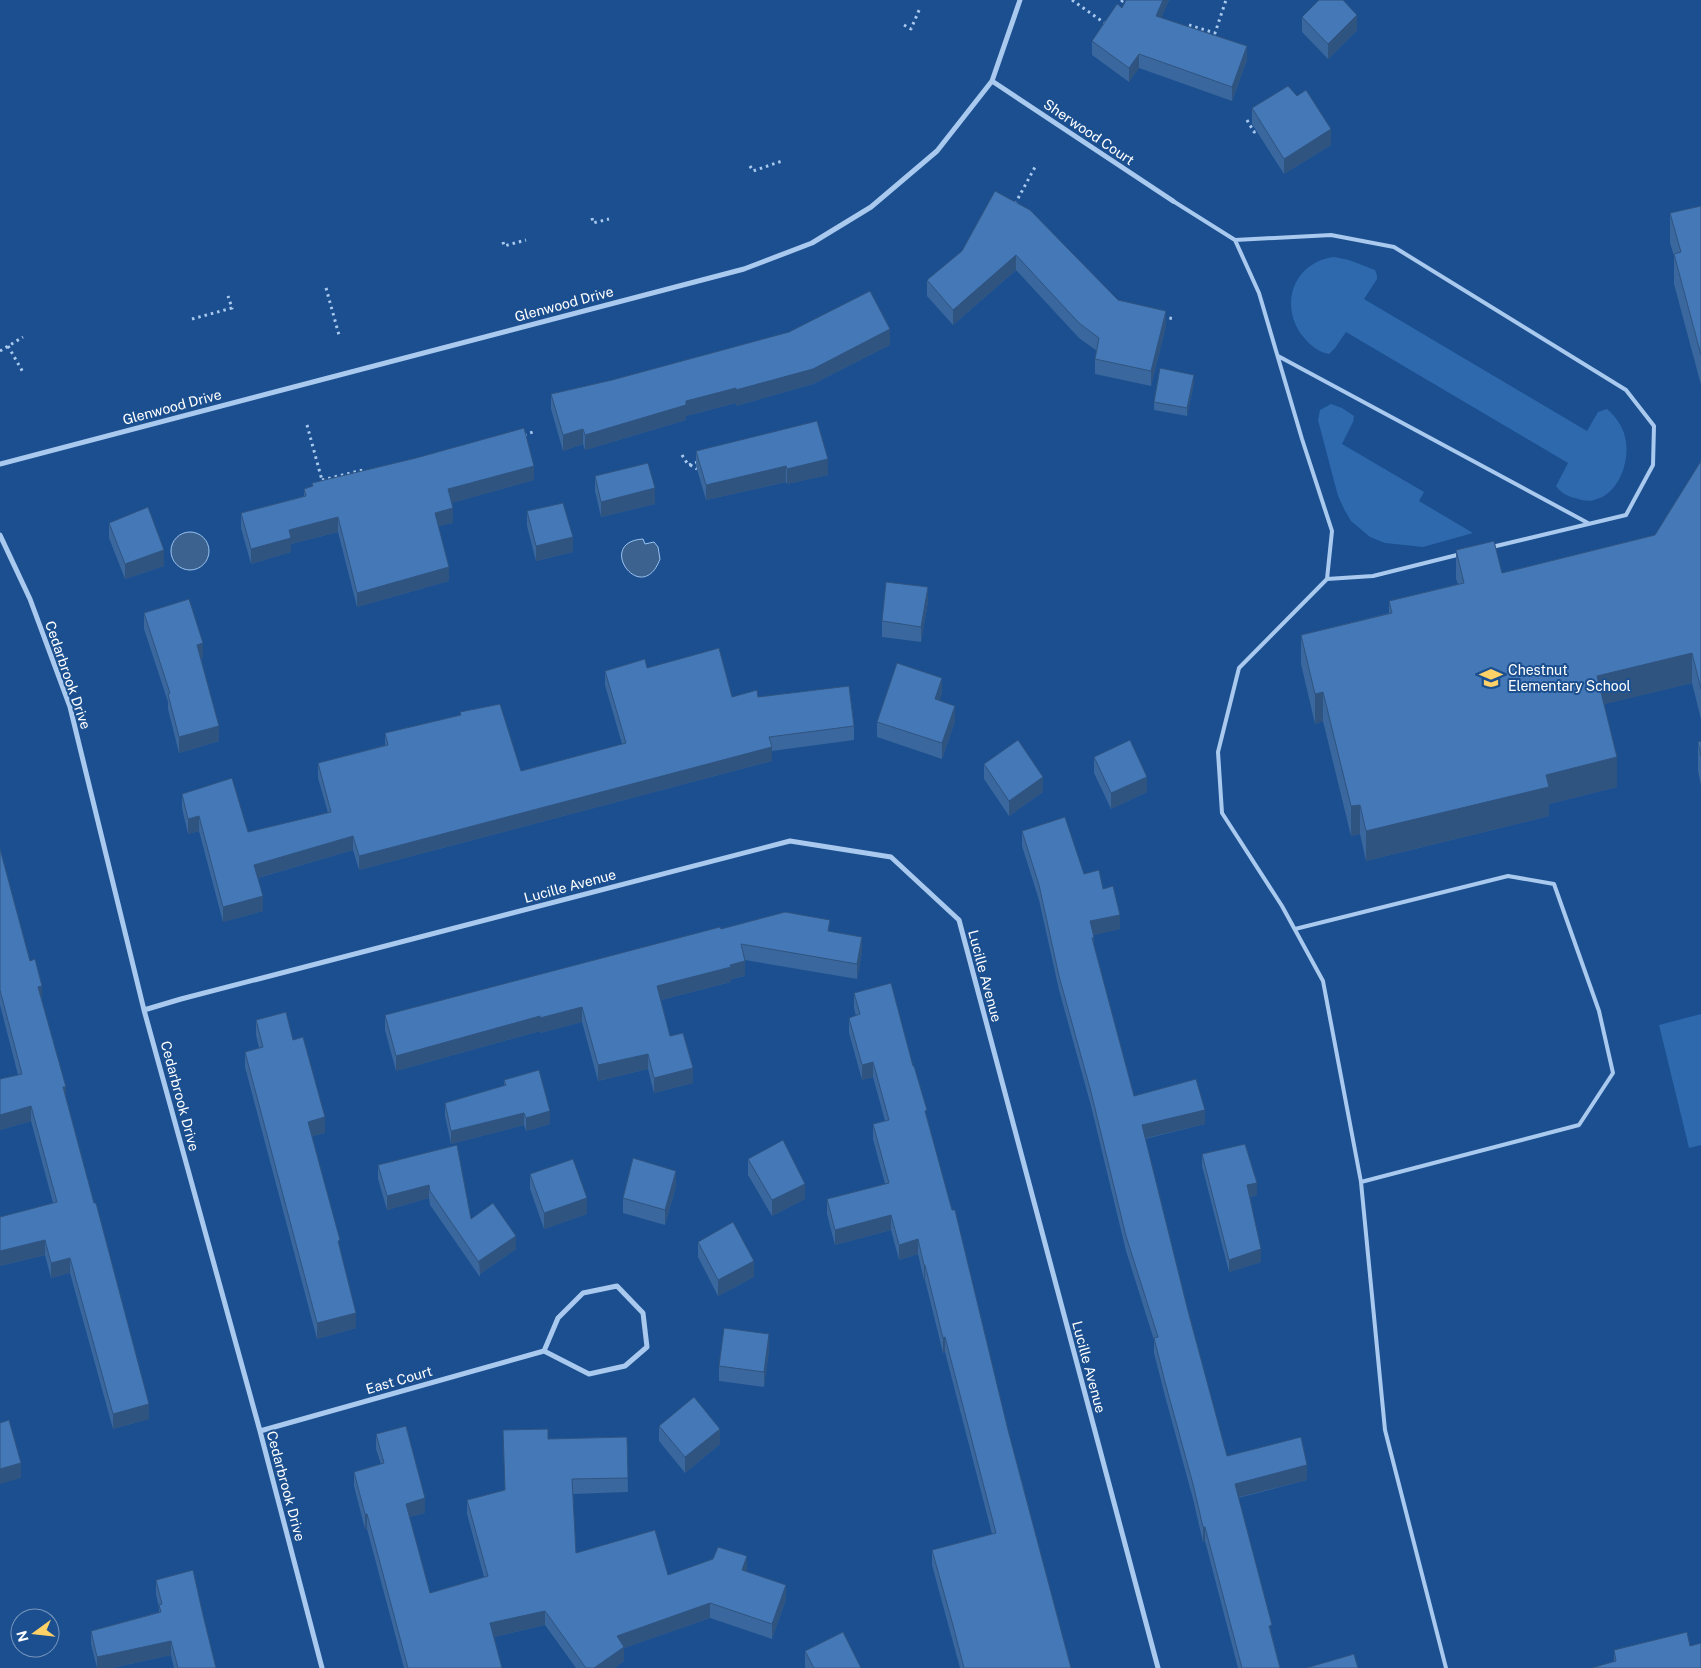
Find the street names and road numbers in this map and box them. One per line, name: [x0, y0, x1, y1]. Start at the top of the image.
street label: Sherwood Court: [1041, 96, 1137, 168]
street label: Glenwood Drive: [513, 283, 615, 325]
street label: Glenwood Drive: [121, 386, 223, 428]
street label: Cedarbrook Drive: [42, 619, 94, 731]
street label: Lucille Avenue: [522, 866, 618, 906]
street label: Lucille Avenue: [965, 928, 1005, 1024]
street label: Cedarbrook Drive: [158, 1039, 202, 1153]
street label: Lucille Avenue: [1069, 1319, 1109, 1415]
street label: East Court: [364, 1363, 434, 1397]
street label: Cedarbrook Drive: [264, 1429, 308, 1543]

